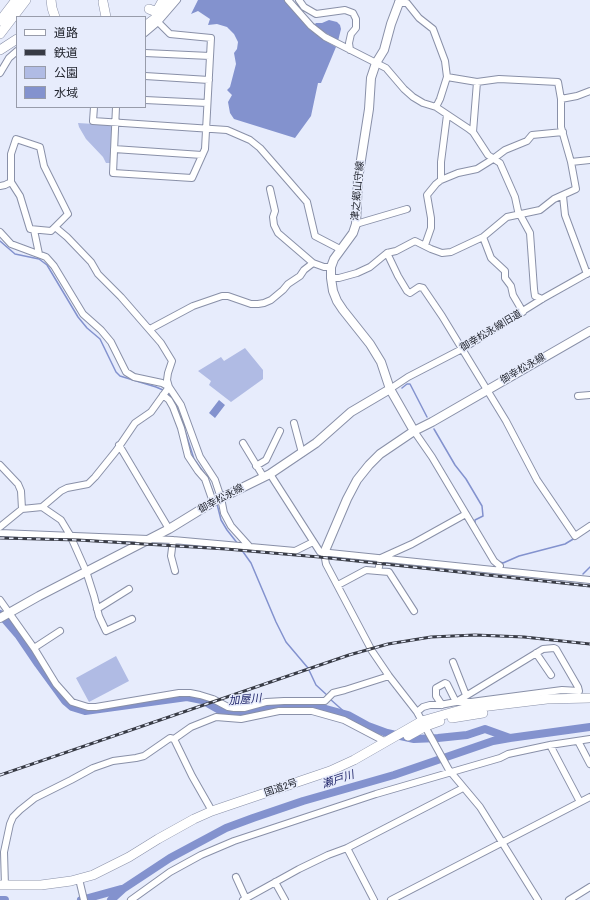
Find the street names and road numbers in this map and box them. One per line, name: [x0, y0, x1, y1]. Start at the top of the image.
street label: 津之郷山守線: [349, 161, 367, 221]
street label: 御幸松永線旧道: [458, 308, 524, 354]
street label: 御幸松永線: [498, 351, 548, 387]
street label: 御幸松永線: [196, 482, 246, 516]
street label: 国道2号: [263, 777, 299, 799]

